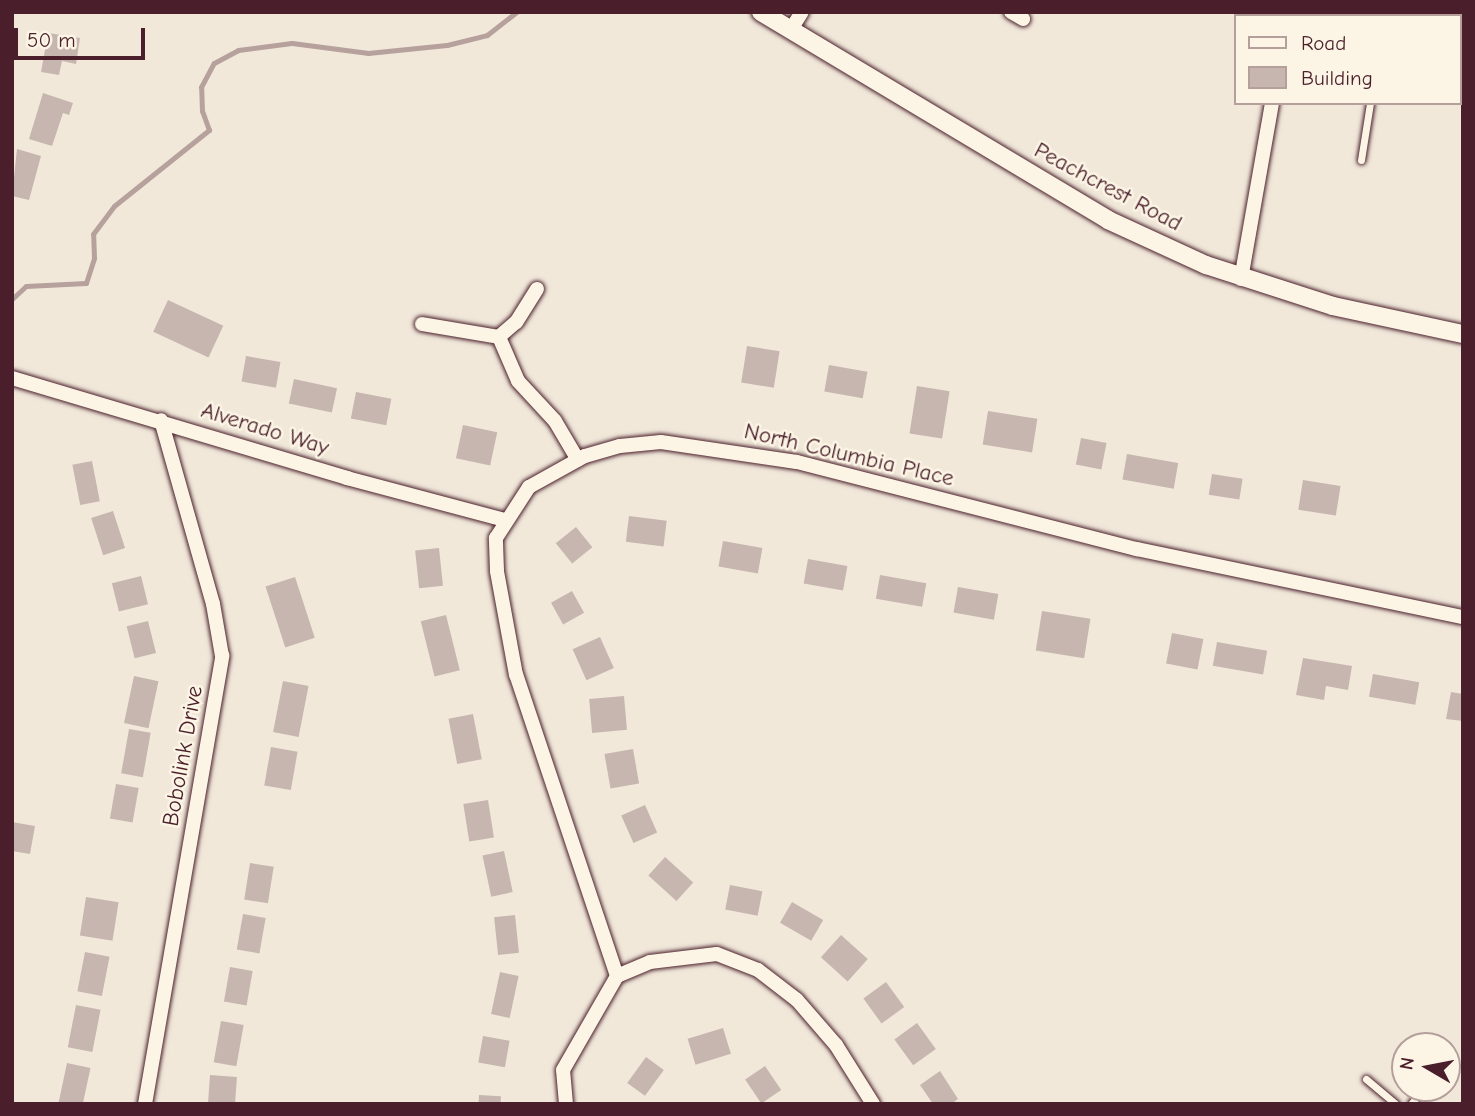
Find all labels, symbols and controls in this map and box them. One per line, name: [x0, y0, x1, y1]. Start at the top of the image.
scale bar: [18, 14, 149, 58]
legend: [1234, 14, 1461, 105]
text: 50 m: [27, 28, 76, 52]
text: Road: [1301, 31, 1346, 55]
text: Building: [1301, 66, 1373, 90]
street label: Peachcrest Road: [1029, 136, 1187, 238]
street label: Alverado Way: [198, 396, 332, 462]
street label: North Columbia Place: [741, 417, 957, 493]
street label: Bobolink Drive: [157, 684, 209, 828]
north arrow: [1391, 1032, 1461, 1102]
text: N: [1395, 1056, 1419, 1072]

